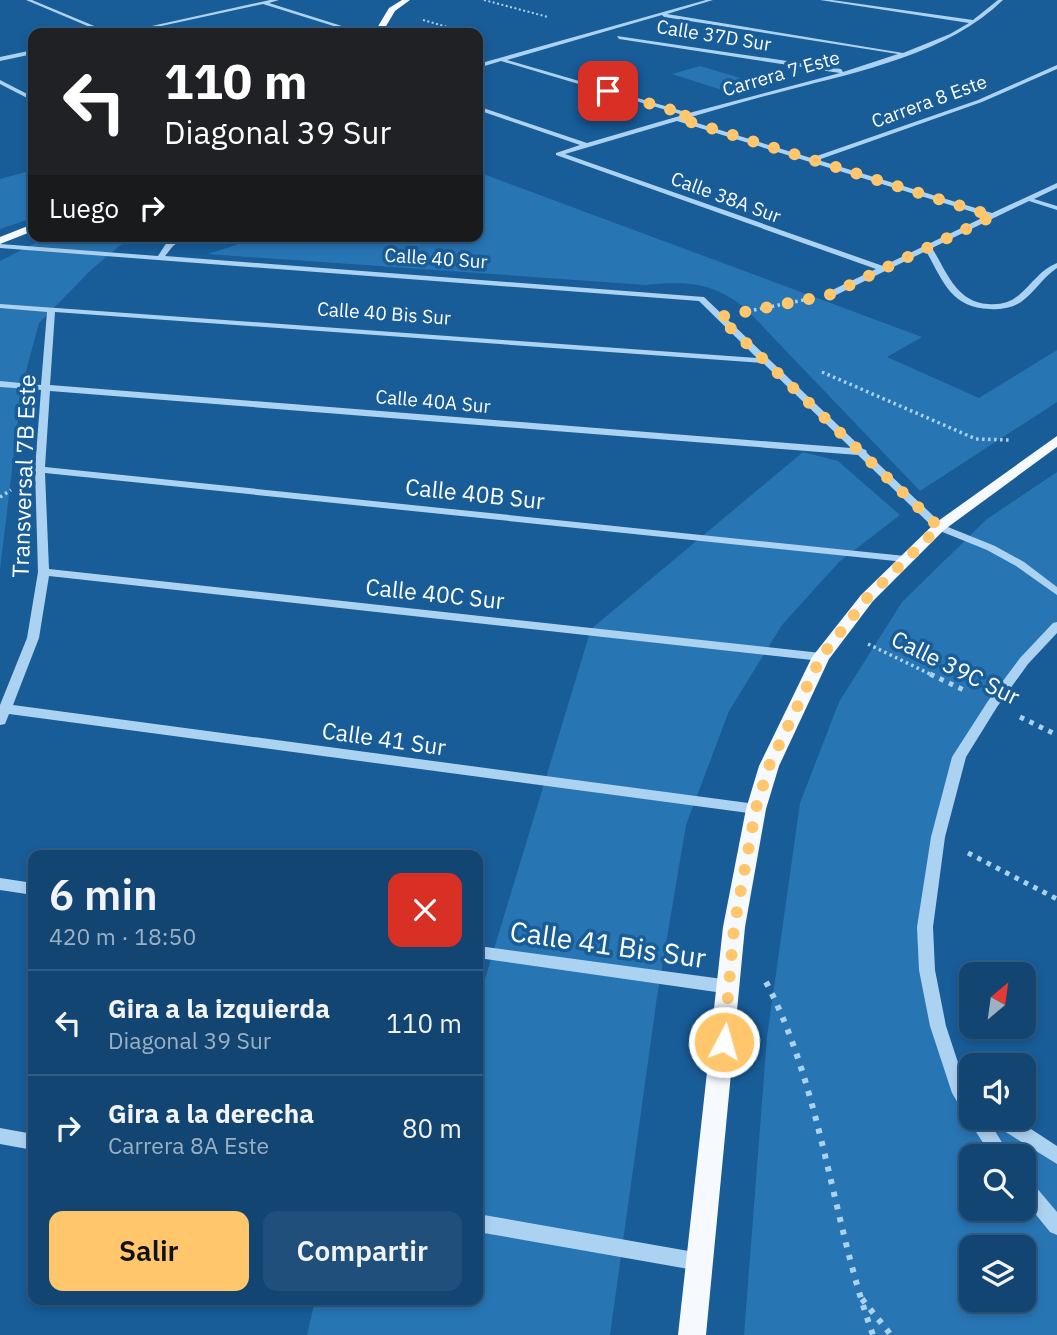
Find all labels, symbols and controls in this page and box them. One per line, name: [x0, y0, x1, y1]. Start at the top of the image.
street label: Calle 37D Sur: [655, 14, 773, 56]
street label: Carrera 7 Este: [720, 45, 842, 101]
text: 110 m: [164, 49, 308, 112]
icon: left: [49, 56, 140, 147]
pin: [578, 61, 638, 121]
street label: Carrera 8 Este: [868, 69, 990, 133]
icon: arrive: [589, 72, 627, 110]
text: Diagonal 39 Sur: [164, 111, 391, 153]
street label: Calle 38A Sur: [668, 166, 784, 228]
icon: right: [133, 189, 171, 227]
text: Luego: [49, 191, 119, 225]
street label: Calle 40 Sur: [384, 242, 488, 274]
street label: Calle 40 Bis Sur: [316, 296, 452, 330]
street label: Transversal 7B Este: [4, 374, 42, 578]
street label: Calle 40A Sur: [374, 384, 492, 418]
street label: Calle 40B Sur: [404, 471, 547, 515]
street label: Calle 40C Sur: [364, 571, 506, 615]
street label: Calle 39C Sur: [887, 623, 1026, 711]
street label: Calle 41 Sur: [320, 714, 448, 762]
text: 6 min: [49, 867, 158, 922]
button: close: [388, 873, 462, 947]
street label: Calle 41 Bis Sur: [508, 912, 708, 976]
text: 420 m · 18:50: [49, 921, 196, 951]
north arrow: [959, 962, 1036, 1040]
map controls: [959, 962, 1036, 1312]
text: Gira a la izquierda: [108, 991, 330, 1025]
icon: left: [49, 1004, 87, 1042]
position arrow: [687, 1005, 761, 1079]
text: 110 m: [386, 1006, 462, 1040]
text: Diagonal 39 Sur: [108, 1025, 271, 1055]
button: sound: [959, 1053, 1036, 1130]
text: Gira a la derecha: [108, 1096, 314, 1130]
icon: right: [49, 1109, 87, 1147]
text: 80 m: [402, 1111, 462, 1145]
text: Carrera 8A Este: [108, 1130, 269, 1160]
button: search: [959, 1144, 1036, 1221]
button: Salir: [49, 1211, 249, 1291]
button: Compartir: [263, 1211, 462, 1291]
button: layers: [959, 1235, 1036, 1312]

